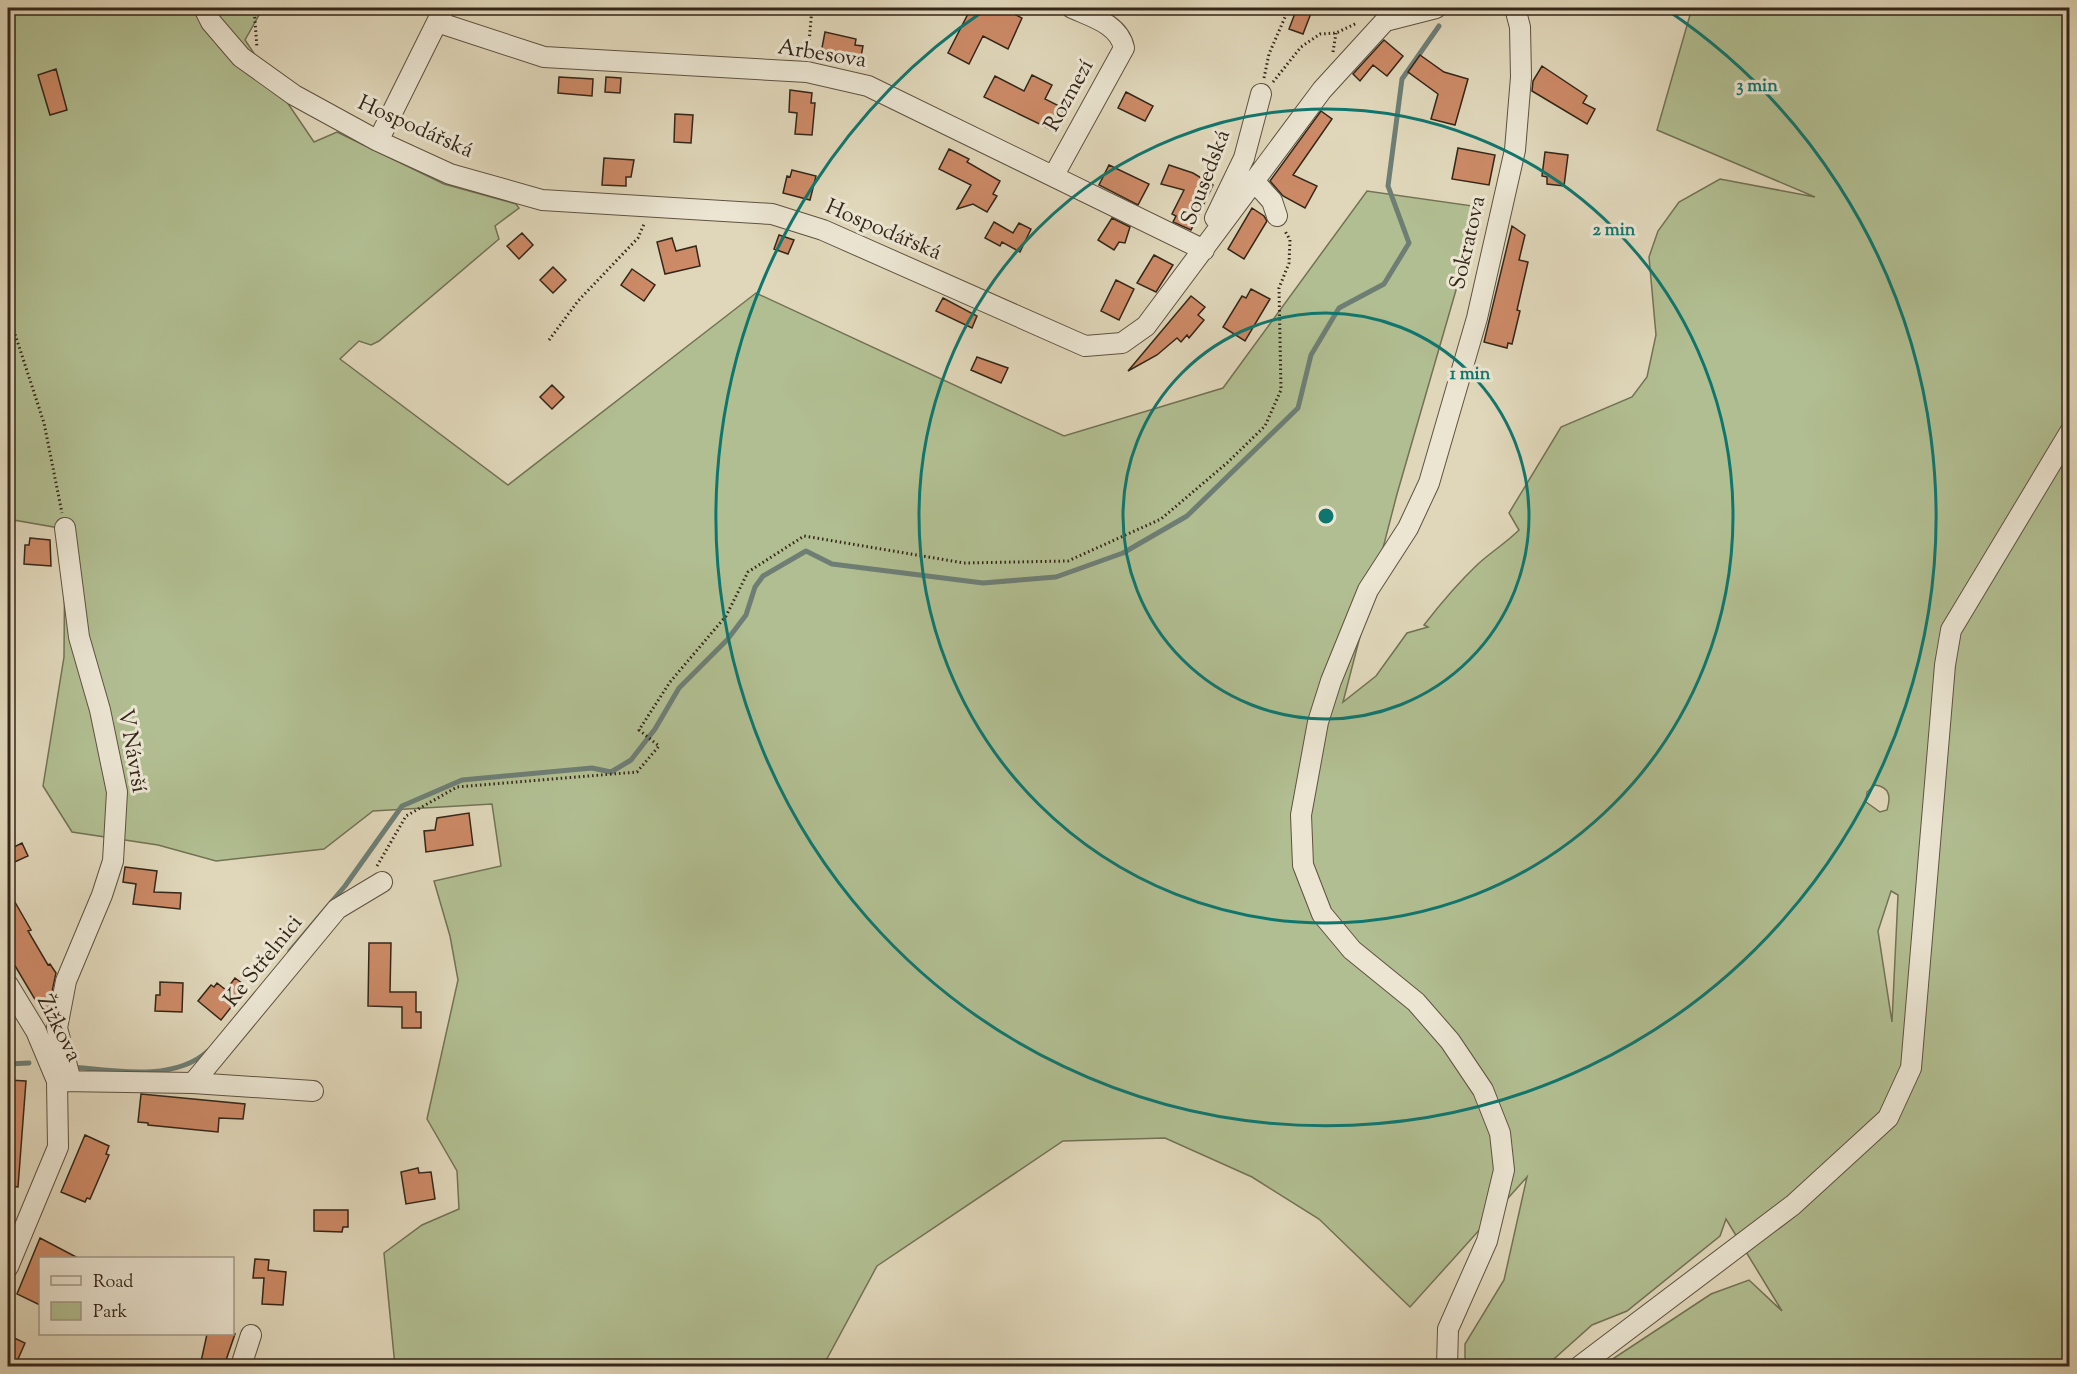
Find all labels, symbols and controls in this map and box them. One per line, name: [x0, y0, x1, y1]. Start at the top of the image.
street label: Arbesova: [775, 32, 869, 78]
street label: Rozmezí: [1037, 54, 1103, 138]
text: 3 min: [1736, 74, 1778, 100]
street label: Hospodářská: [352, 88, 478, 168]
street label: Sousedská: [1174, 126, 1240, 230]
street label: Hospodářská: [820, 192, 946, 270]
street label: Sokratova: [1443, 193, 1495, 293]
text: 2 min: [1593, 218, 1636, 244]
text: 1 min: [1450, 362, 1491, 388]
centre of rings: [1316, 506, 1336, 526]
street label: V Návrší: [108, 707, 154, 795]
street label: Ke Střelnici: [217, 909, 311, 1015]
street label: Žižkova: [27, 990, 89, 1068]
legend: [39, 1257, 234, 1335]
text: Road: [93, 1270, 133, 1296]
text: Park: [93, 1300, 128, 1326]

